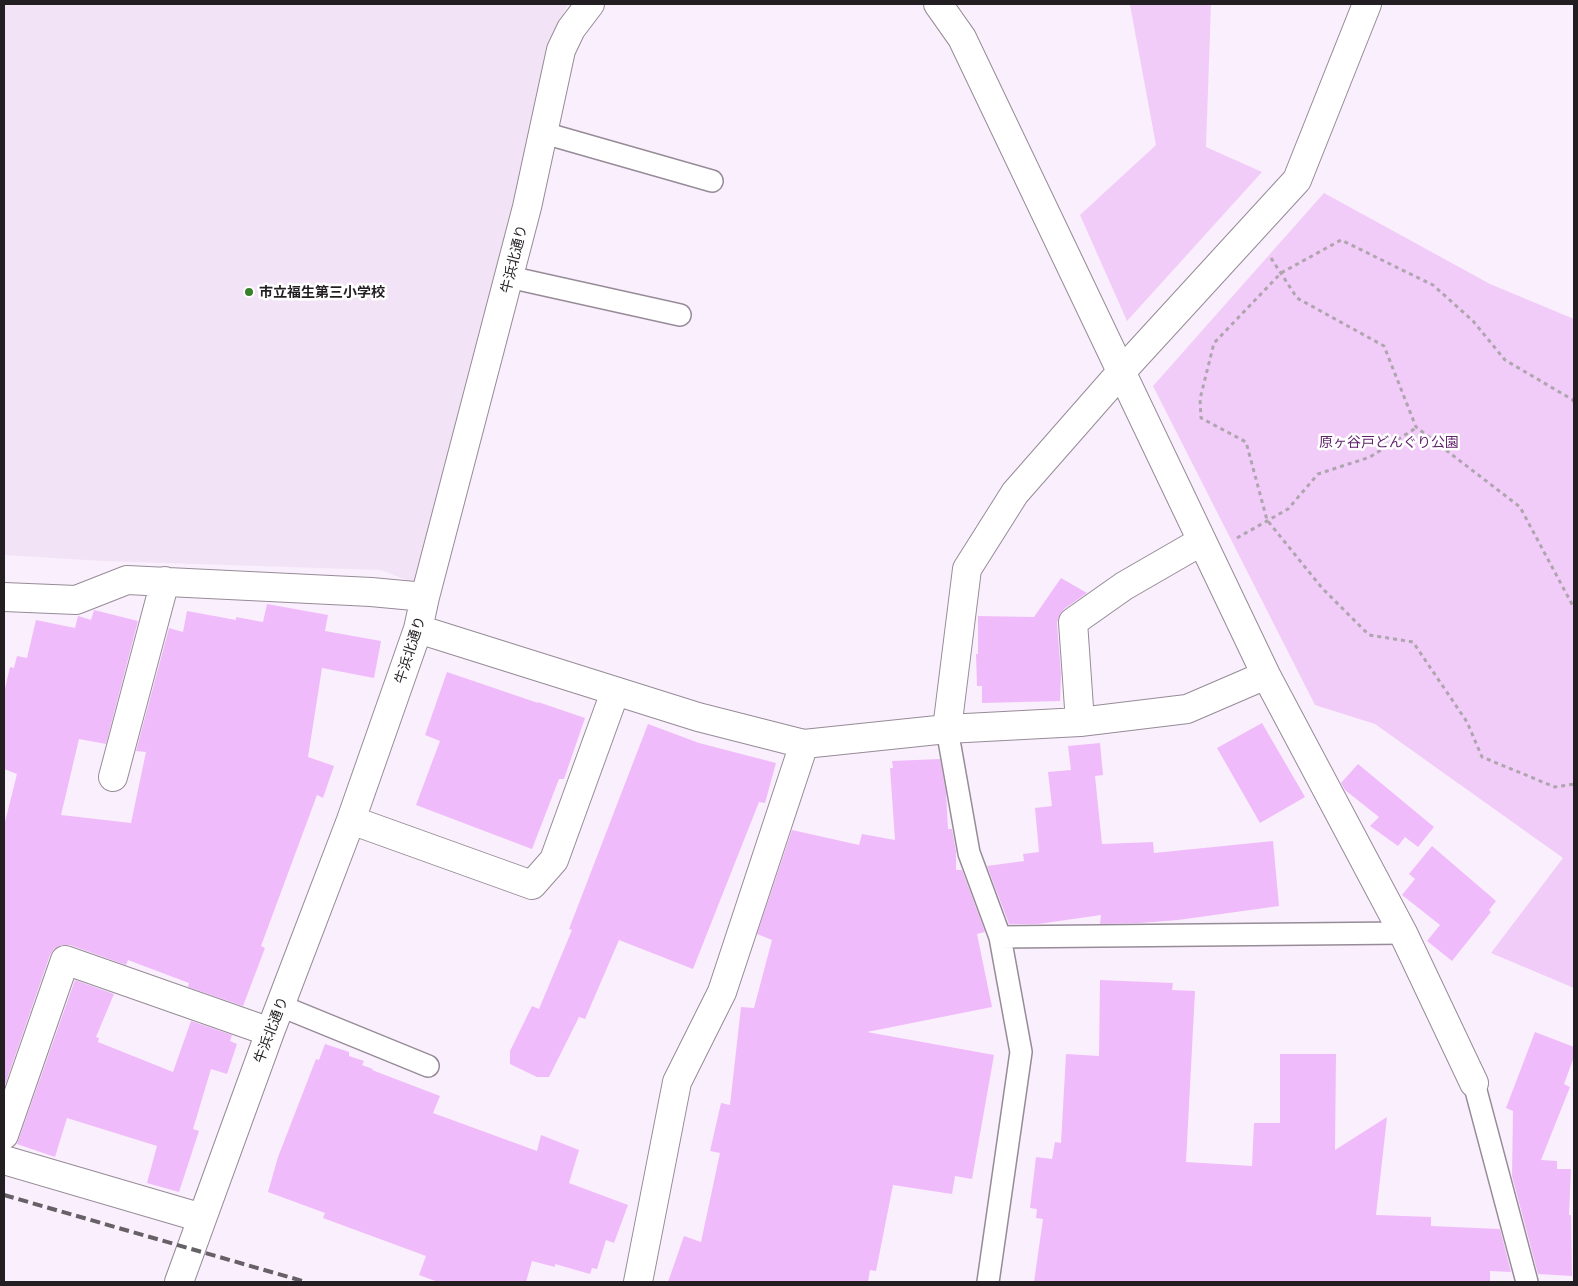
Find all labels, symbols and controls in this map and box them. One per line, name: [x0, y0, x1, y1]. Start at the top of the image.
street label: 牛浜北通り: [497, 223, 531, 295]
place label: 市立福生第三小学校: [259, 284, 385, 300]
marker: 市立福生第三小学校: [243, 286, 255, 298]
park label: 原ヶ谷戸どんぐり公園: [1319, 434, 1459, 450]
street label: 牛浜北通り: [391, 614, 429, 686]
street label: 牛浜北通り: [251, 994, 291, 1066]

